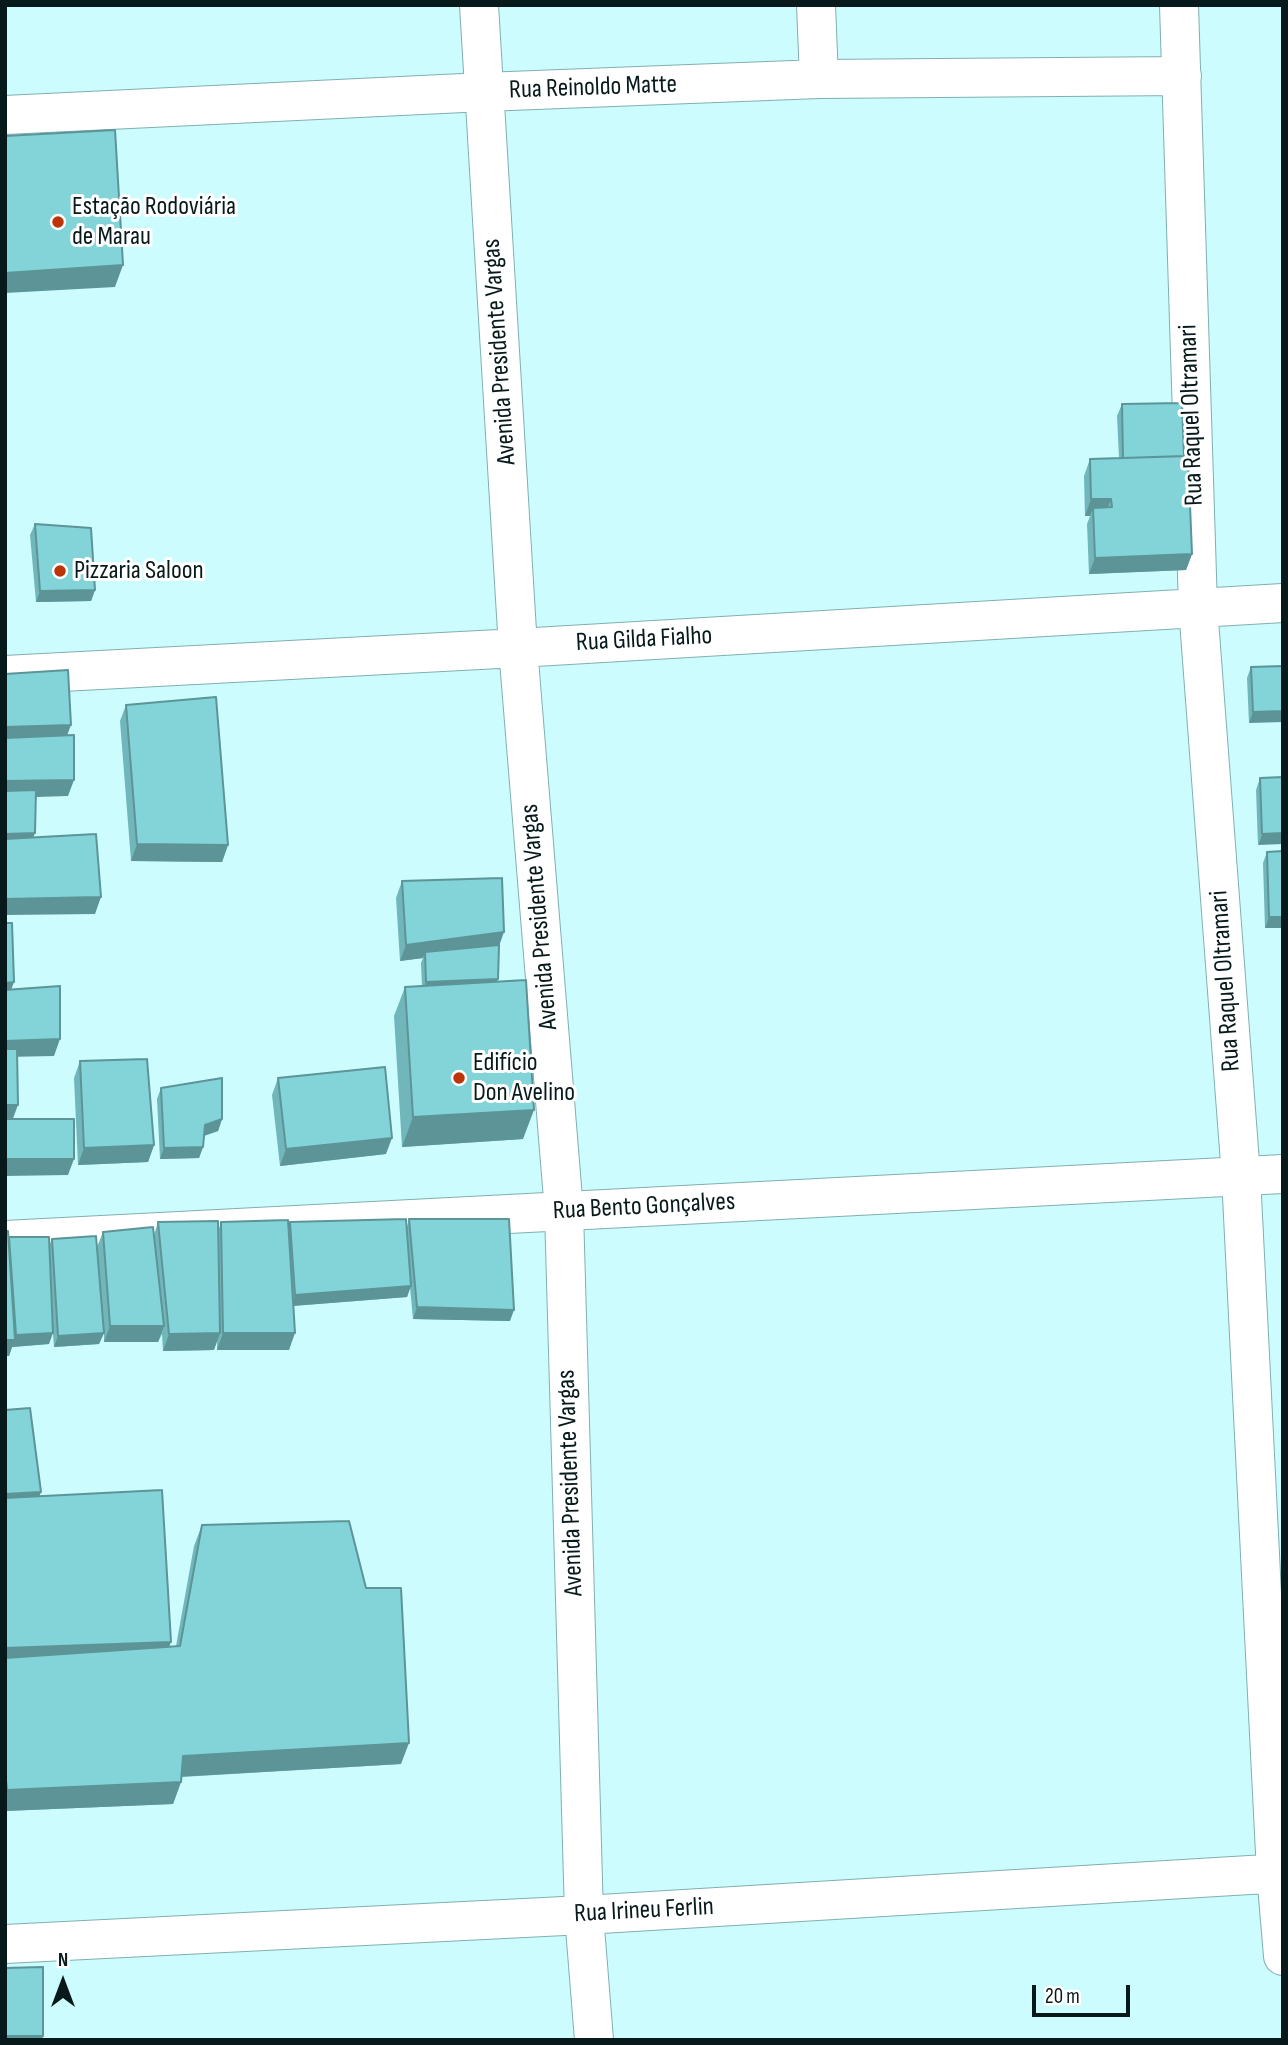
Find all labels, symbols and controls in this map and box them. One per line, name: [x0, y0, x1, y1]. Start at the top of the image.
street label: Rua Reinoldo Matte: [508, 69, 678, 107]
place label: Estação Rodoviária de Marau: [72, 191, 236, 252]
marker: Estação Rodoviária de Marau: [50, 214, 66, 230]
street label: Avenida Presidente Vargas: [477, 238, 523, 466]
street label: Rua Raquel Oltramari: [1173, 324, 1211, 506]
place label: Pizzaria Saloon: [74, 555, 204, 587]
marker: Pizzaria Saloon: [52, 563, 68, 579]
street label: Rua Gilda Fialho: [575, 621, 713, 659]
street label: Avenida Presidente Vargas: [515, 803, 565, 1031]
street label: Rua Raquel Oltramari: [1204, 889, 1248, 1073]
place label: Edifício Don Avelino: [473, 1047, 575, 1108]
marker: Edifício Don Avelino: [451, 1070, 467, 1086]
street label: Rua Bento Gonçalves: [552, 1187, 736, 1227]
street label: Avenida Presidente Vargas: [551, 1369, 591, 1597]
street label: Rua Irineu Ferlin: [573, 1892, 715, 1930]
north arrow: [28, 1947, 98, 2017]
text: N: [58, 1949, 68, 1972]
scale bar: [1036, 1972, 1134, 2016]
text: 20 m: [1045, 1984, 1080, 2009]

